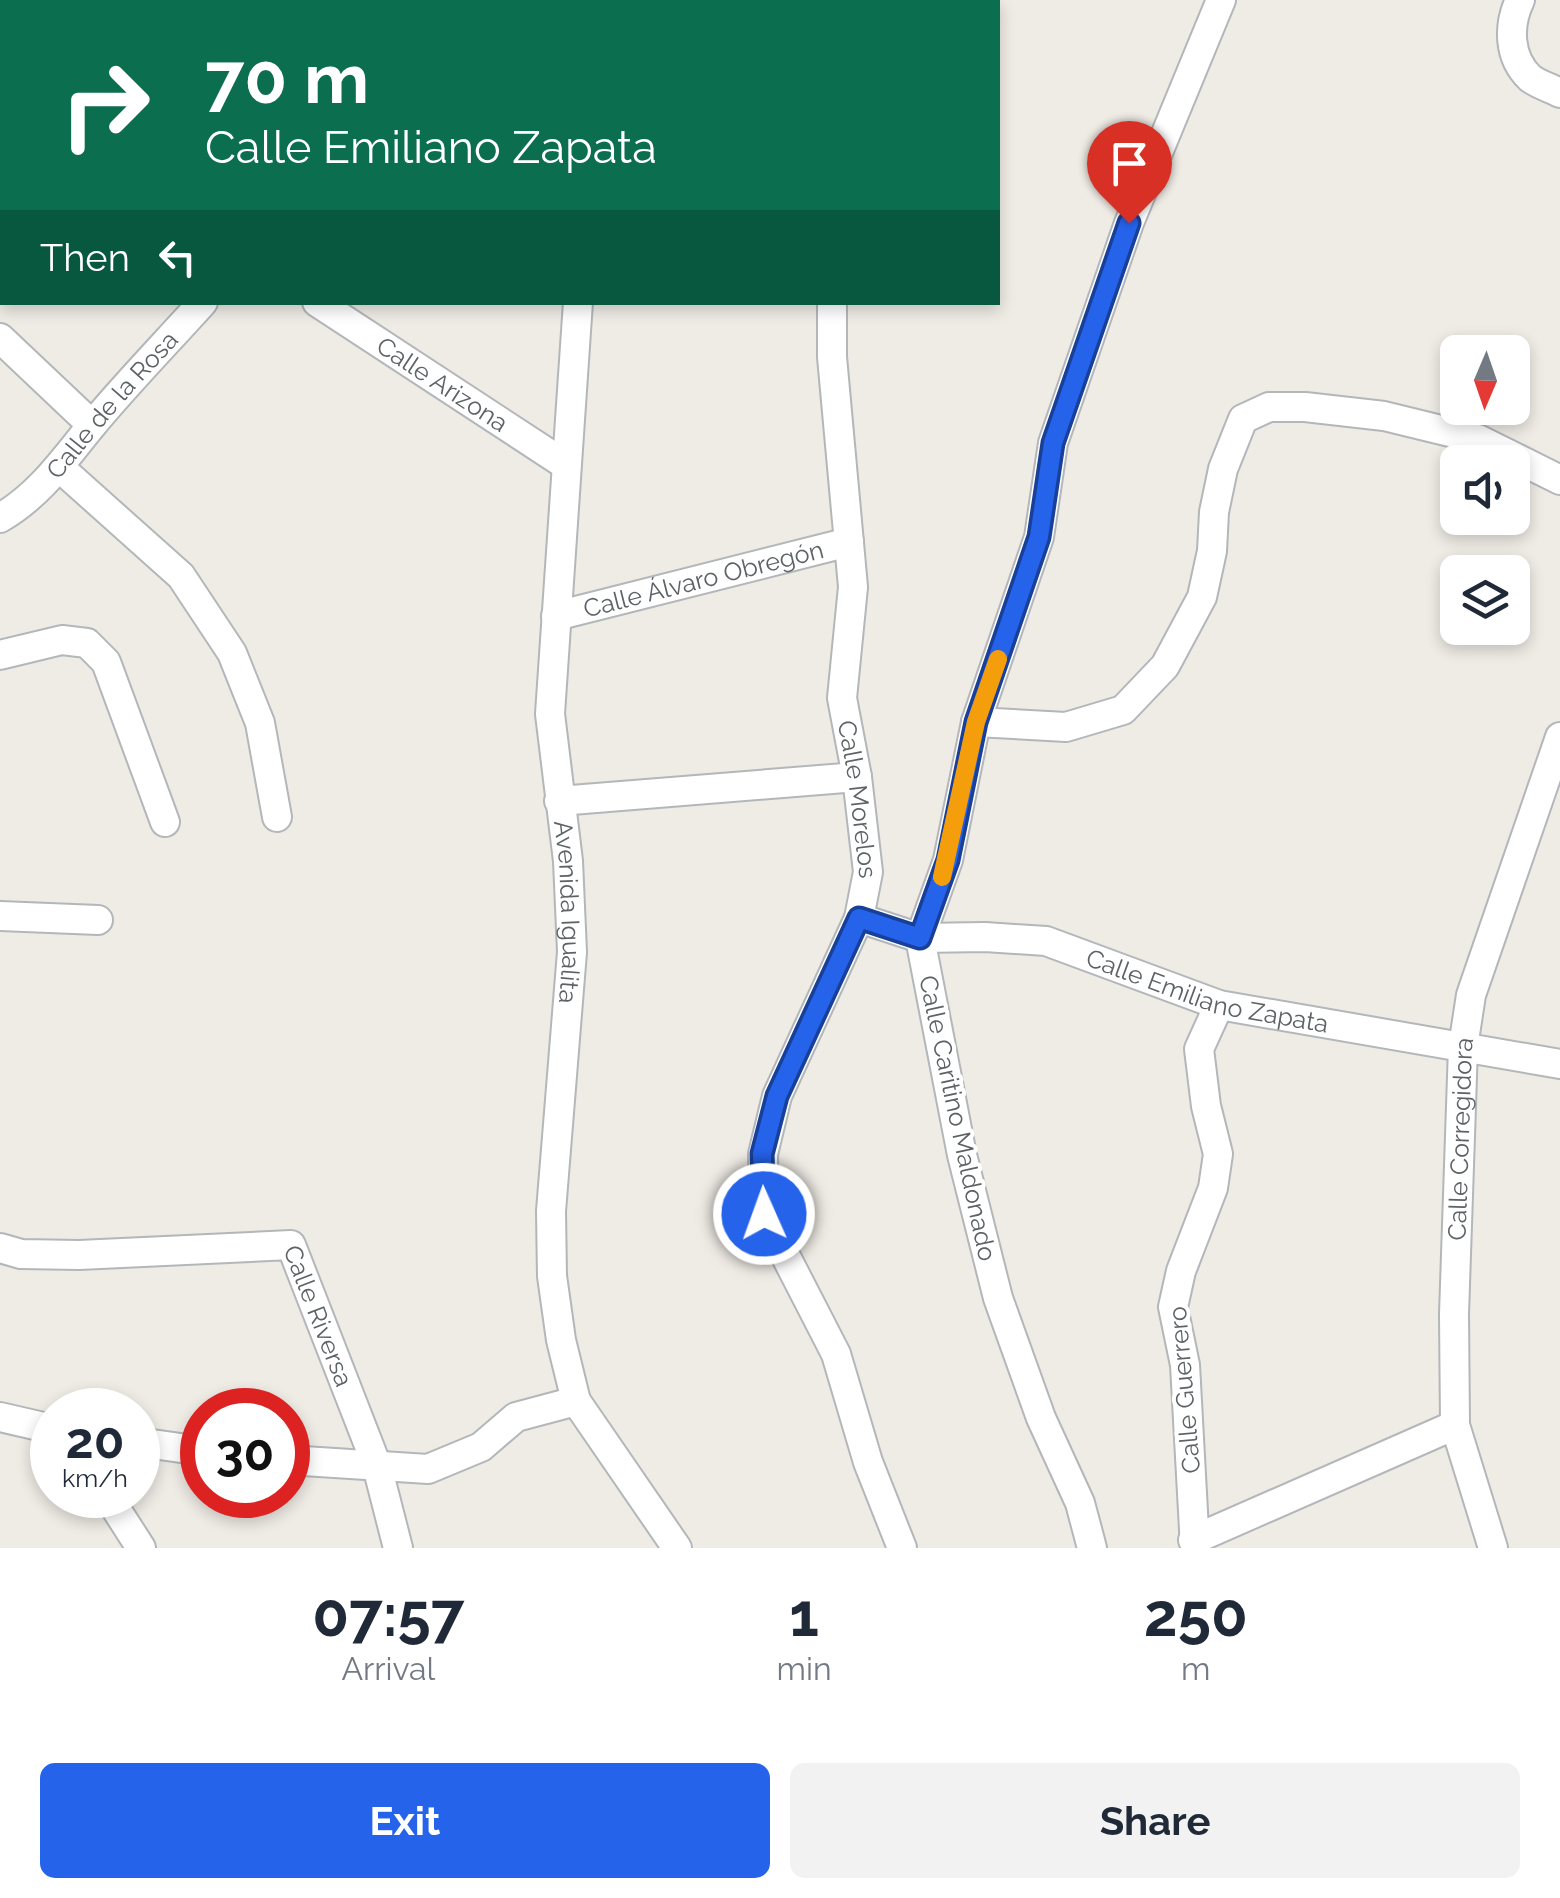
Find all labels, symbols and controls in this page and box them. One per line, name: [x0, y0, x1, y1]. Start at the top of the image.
text: 70 m: [205, 37, 369, 119]
icon: right: [40, 40, 170, 170]
text: Calle Emiliano Zapata: [205, 121, 657, 174]
pin: [1087, 121, 1172, 224]
icon: arrive: [1102, 136, 1157, 191]
icon: left: [150, 230, 205, 285]
text: Then: [40, 235, 130, 280]
street label: Calle de la Rosa: [40, 325, 184, 485]
street label: Calle Arizona: [371, 330, 514, 438]
north arrow: [1440, 335, 1530, 425]
map controls: [1440, 335, 1530, 645]
button: sound: [1440, 445, 1530, 535]
street label: Calle Álvaro Obregón: [580, 534, 827, 624]
button: layers: [1440, 555, 1530, 645]
street label: Calle Morelos: [832, 718, 884, 880]
street label: Avenida Igualita: [548, 819, 587, 1005]
street label: Calle Emiliano Zapata: [1082, 942, 1331, 1039]
street label: Calle Caritino Maldonado: [913, 972, 1003, 1264]
street label: Calle Corregidora: [1441, 1035, 1479, 1241]
position arrow: [712, 1162, 816, 1266]
street label: Calle Riversa: [277, 1241, 360, 1391]
street label: Calle Guerrero: [1162, 1305, 1206, 1475]
speed limit sign: 30: [180, 1388, 310, 1518]
text: 20: [66, 1411, 124, 1470]
text: km/h: [62, 1463, 128, 1493]
text: 07:57: [312, 1580, 464, 1650]
text: 1: [789, 1580, 819, 1650]
text: 250: [1144, 1580, 1248, 1650]
text: Arrival: [341, 1650, 435, 1687]
text: min: [777, 1650, 832, 1687]
text: m: [1181, 1650, 1211, 1687]
button: Exit: [40, 1763, 770, 1878]
button: Share: [790, 1763, 1520, 1878]

